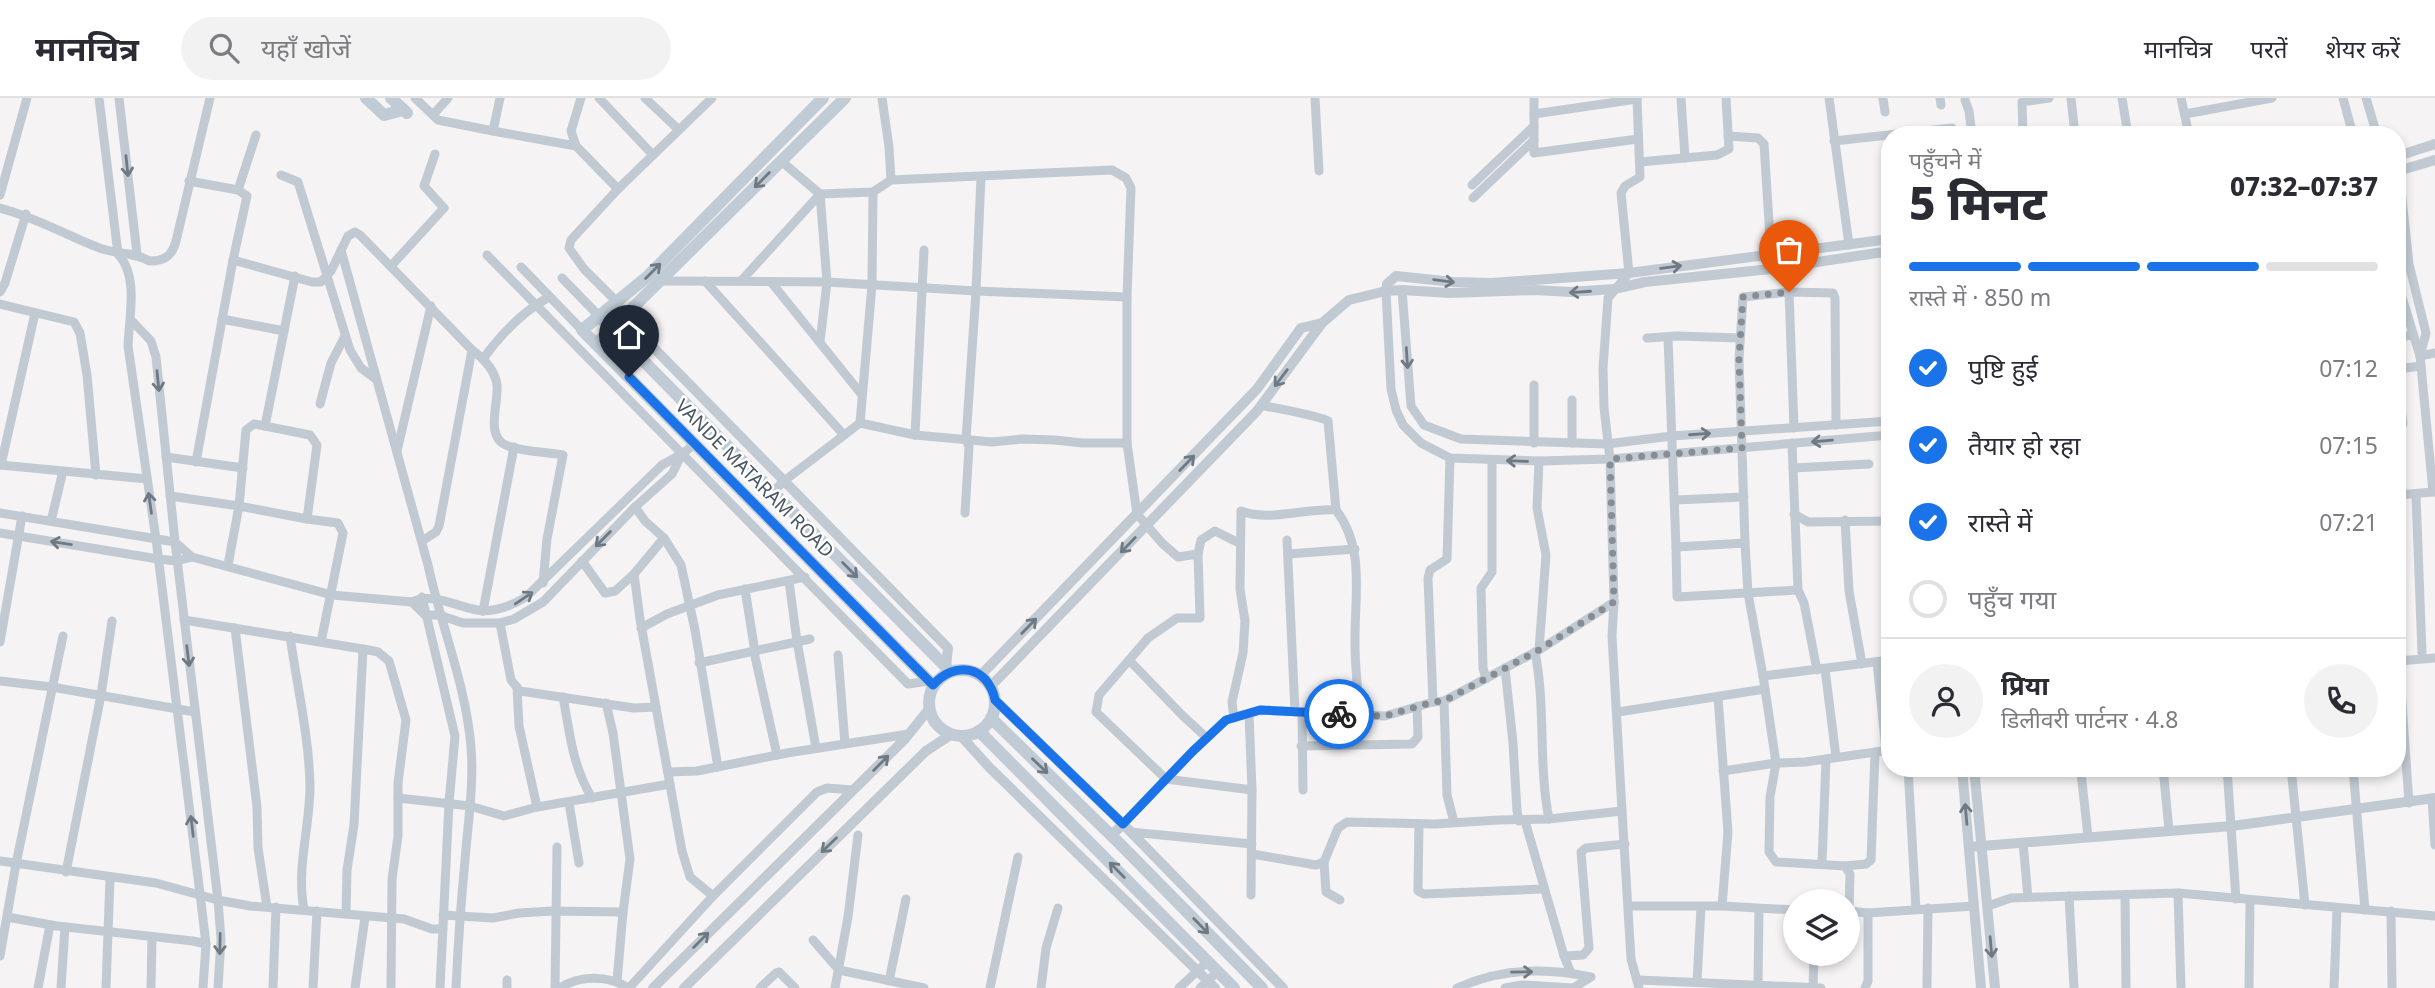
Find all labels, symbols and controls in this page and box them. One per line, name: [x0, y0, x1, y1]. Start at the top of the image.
search box: [181, 17, 671, 80]
text: मानचित्र: [35, 26, 139, 71]
icon: search: [205, 29, 243, 67]
text: यहाँ खोजें: [261, 30, 351, 66]
text: मानचित्र: [2144, 32, 2212, 65]
text: परतें: [2250, 32, 2287, 65]
text: शेयर करें: [2325, 32, 2400, 65]
text: पहुँचने में: [1909, 144, 1981, 176]
one-way arrow: [120, 154, 133, 177]
text: 07:32–07:37: [2230, 168, 2378, 204]
text: 5 मिनट: [1909, 171, 2047, 233]
one-way arrow: [753, 172, 770, 189]
pin: [1759, 220, 1819, 292]
icon: bag: [1770, 231, 1808, 269]
one-way arrow: [1659, 261, 1682, 274]
one-way arrow: [644, 262, 661, 279]
one-way arrow: [1432, 274, 1455, 287]
text: रास्ते में · 850 m: [1909, 281, 2051, 313]
one-way arrow: [1569, 285, 1592, 298]
pin: [599, 305, 659, 377]
icon: home: [610, 316, 648, 354]
one-way arrow: [1401, 346, 1414, 369]
icon: check: [1909, 349, 1947, 387]
text: पुष्टि हुई: [1968, 350, 2038, 386]
text: 07:12: [2319, 352, 2378, 384]
one-way arrow: [1274, 368, 1288, 387]
one-way arrow: [152, 369, 165, 392]
street label: VANDE MATARAM ROAD: [670, 393, 840, 563]
icon: check: [1909, 426, 1947, 464]
text: तैयार हो रहा: [1968, 427, 2081, 463]
one-way arrow: [1688, 428, 1711, 441]
text: 07:15: [2319, 429, 2378, 461]
one-way arrow: [1811, 435, 1834, 448]
one-way arrow: [1506, 454, 1529, 467]
one-way arrow: [1178, 455, 1195, 472]
one-way arrow: [144, 492, 157, 515]
icon: check: [1909, 503, 1947, 541]
text: रास्ते में: [1968, 504, 2033, 540]
text: 07:21: [2319, 506, 2378, 538]
one-way arrow: [595, 531, 612, 548]
one-way arrow: [50, 536, 73, 549]
one-way arrow: [1119, 537, 1136, 554]
one-way arrow: [841, 561, 858, 578]
text: पहुँच गया: [1968, 581, 2056, 617]
one-way arrow: [513, 591, 533, 605]
one-way arrow: [1020, 618, 1037, 635]
one-way arrow: [182, 644, 195, 667]
button: person: [1909, 664, 1983, 738]
button: phone: [2304, 664, 2378, 738]
text: प्रिया: [2001, 667, 2049, 703]
courier: [1304, 679, 1374, 749]
icon: bike: [1320, 695, 1358, 733]
text: डिलीवरी पार्टनर · 4.8: [2001, 703, 2178, 735]
one-way arrow: [872, 755, 889, 772]
one-way arrow: [1032, 757, 1049, 774]
one-way arrow: [1959, 803, 1972, 825]
one-way arrow: [185, 815, 198, 838]
one-way arrow: [821, 837, 838, 854]
one-way arrow: [1109, 862, 1126, 879]
map controls: [1783, 889, 1860, 966]
button: layers: [1783, 889, 1860, 966]
one-way arrow: [1193, 918, 1210, 935]
one-way arrow: [213, 932, 227, 955]
one-way arrow: [693, 932, 710, 949]
one-way arrow: [1985, 935, 1998, 958]
one-way arrow: [1511, 965, 1534, 978]

